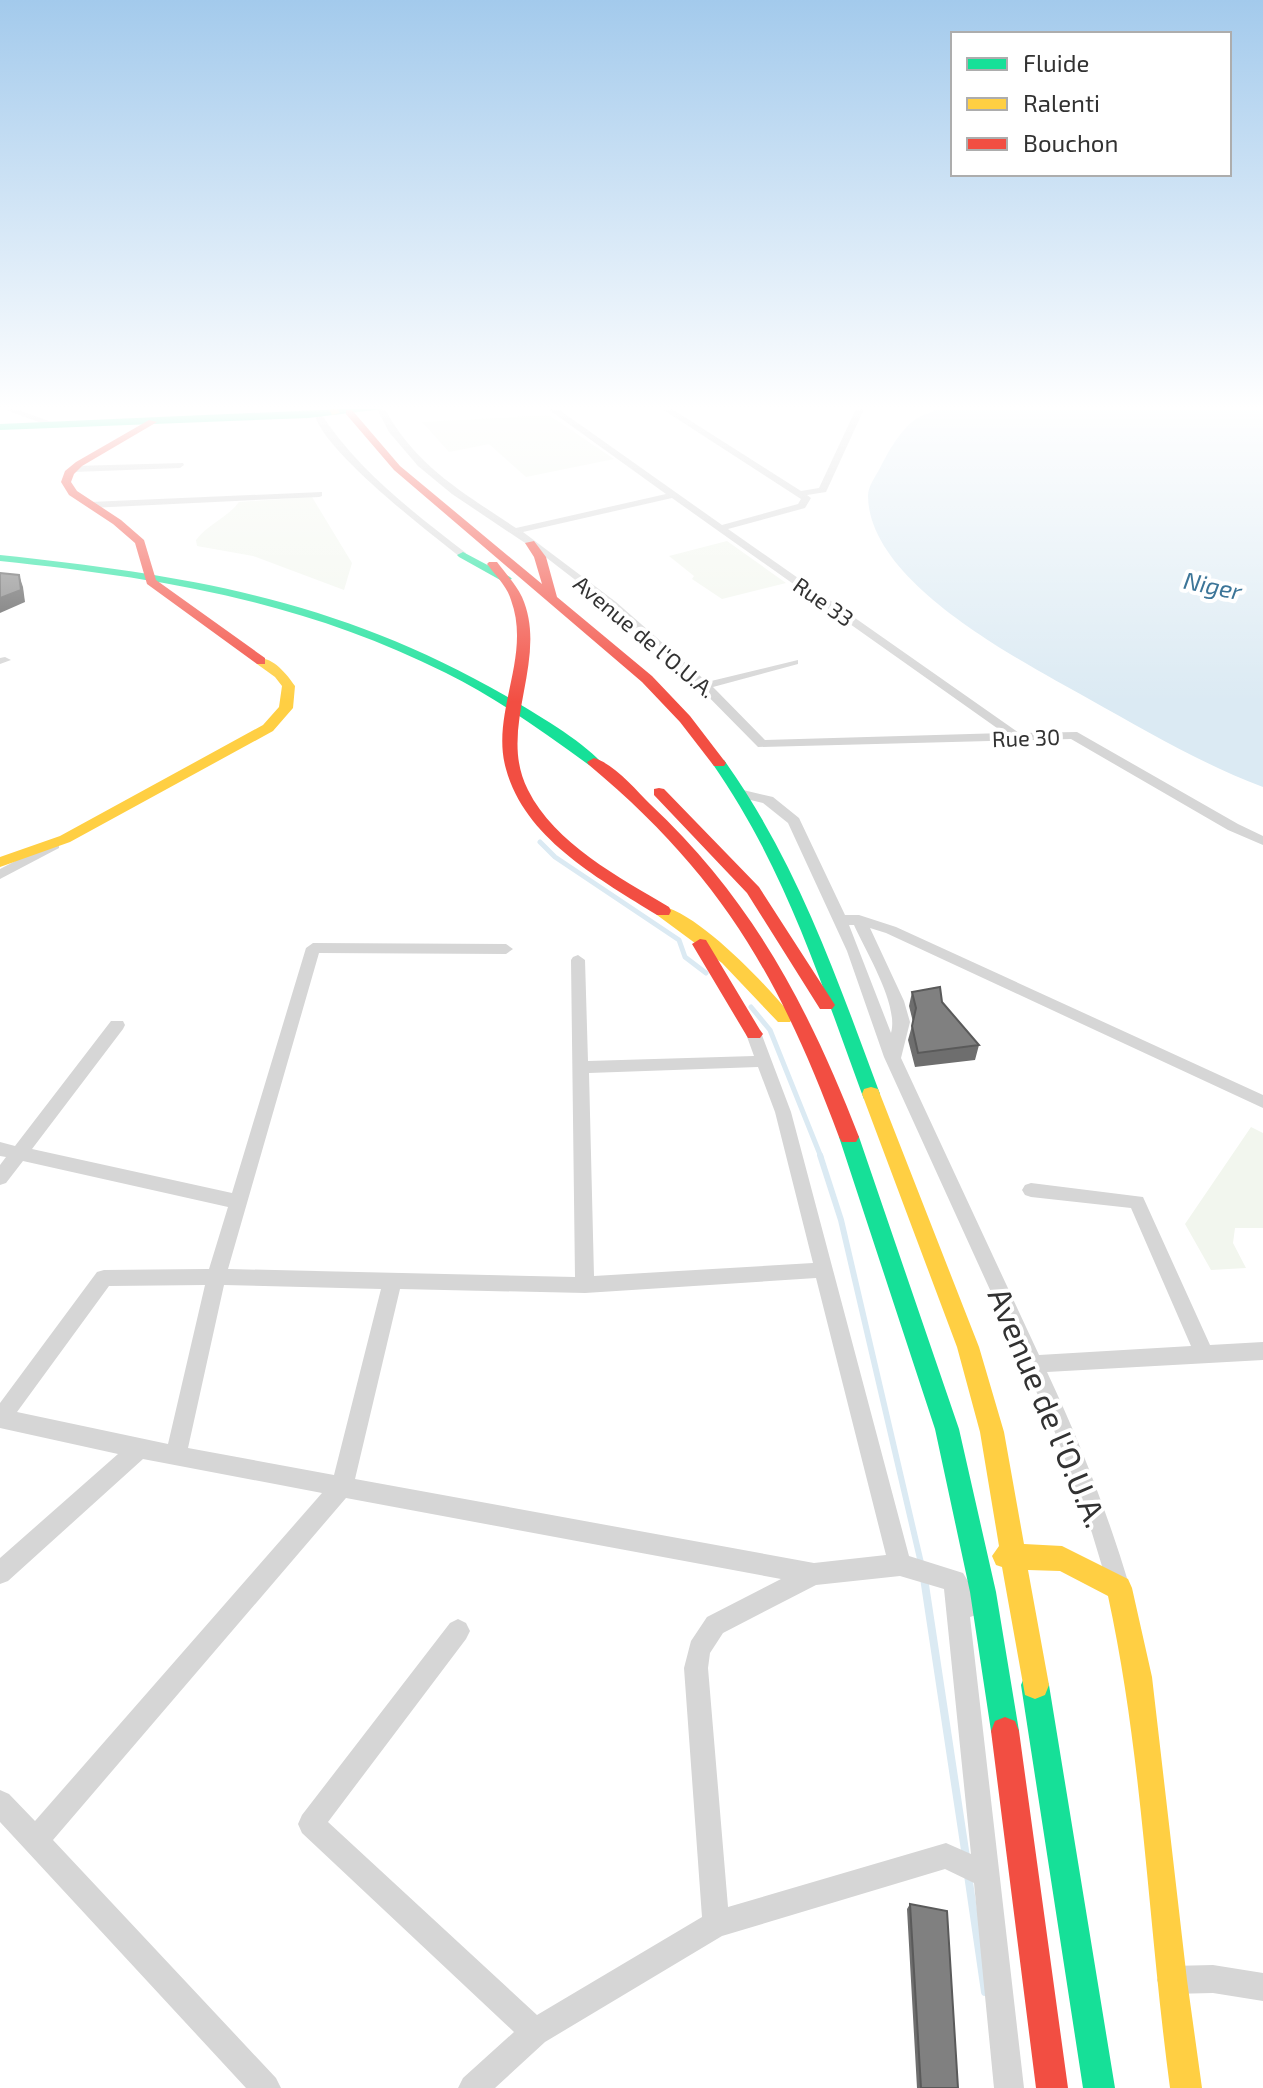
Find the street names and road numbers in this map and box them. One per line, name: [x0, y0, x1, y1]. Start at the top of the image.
street label: Avenue de l'O.U.A.: [569, 569, 721, 703]
street label: Rue 33: [789, 571, 859, 631]
street label: Rue 30: [991, 723, 1061, 751]
street label: Avenue de l'O.U.A.: [981, 1281, 1117, 1533]

